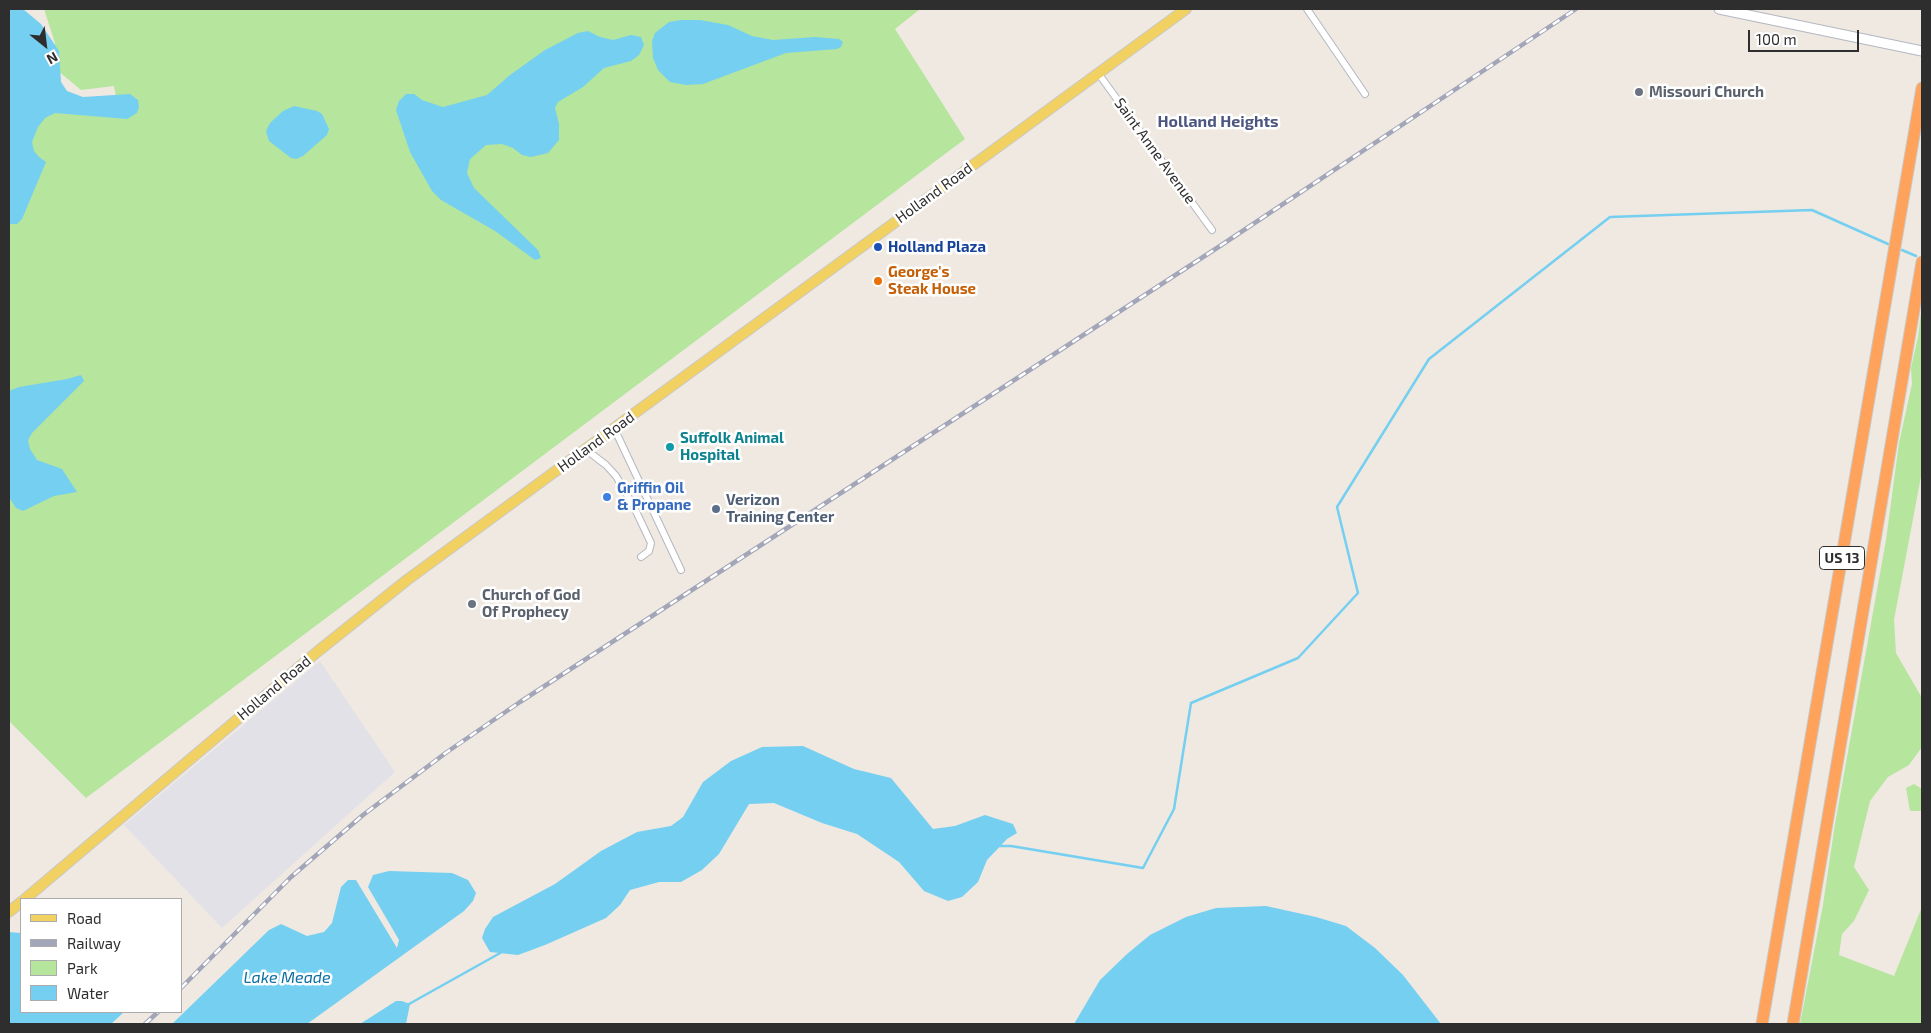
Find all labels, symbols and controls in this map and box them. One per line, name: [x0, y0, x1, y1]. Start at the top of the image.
north arrow: [20, 20, 70, 70]
scale bar: [1751, 20, 1862, 52]
text: 100 m: [1756, 30, 1797, 48]
text: N: [44, 49, 61, 68]
place label: Missouri Church: [1649, 83, 1764, 101]
marker: Missouri Church: [1633, 86, 1645, 98]
street label: Saint Anne Avenue: [1111, 95, 1199, 207]
district label: Holland Heights: [1157, 112, 1279, 132]
street label: Holland Road: [892, 159, 976, 227]
place label: Holland Plaza: [888, 238, 986, 256]
marker: Holland Plaza: [872, 241, 884, 253]
place label: George's Steak House: [888, 263, 976, 298]
marker: George's Steak House: [872, 275, 884, 287]
street label: Holland Road: [554, 408, 638, 476]
place label: Suffolk Animal Hospital: [680, 429, 784, 464]
marker: Suffolk Animal Hospital: [664, 441, 676, 453]
place label: Griffin Oil & Propane: [617, 479, 691, 514]
marker: Griffin Oil & Propane: [601, 491, 613, 503]
place label: Verizon Training Center: [726, 491, 834, 526]
marker: Verizon Training Center: [710, 503, 722, 515]
road number: US 13: [1820, 546, 1864, 570]
place label: Church of God Of Prophecy: [482, 586, 581, 621]
marker: Church of God Of Prophecy: [466, 598, 478, 610]
street label: Holland Road: [233, 652, 315, 724]
legend: [20, 898, 182, 1013]
text: Road: [67, 909, 102, 927]
text: Railway: [67, 934, 121, 952]
text: Park: [67, 959, 98, 977]
water label: Lake Meade: [243, 968, 331, 988]
text: Water: [67, 984, 109, 1002]

